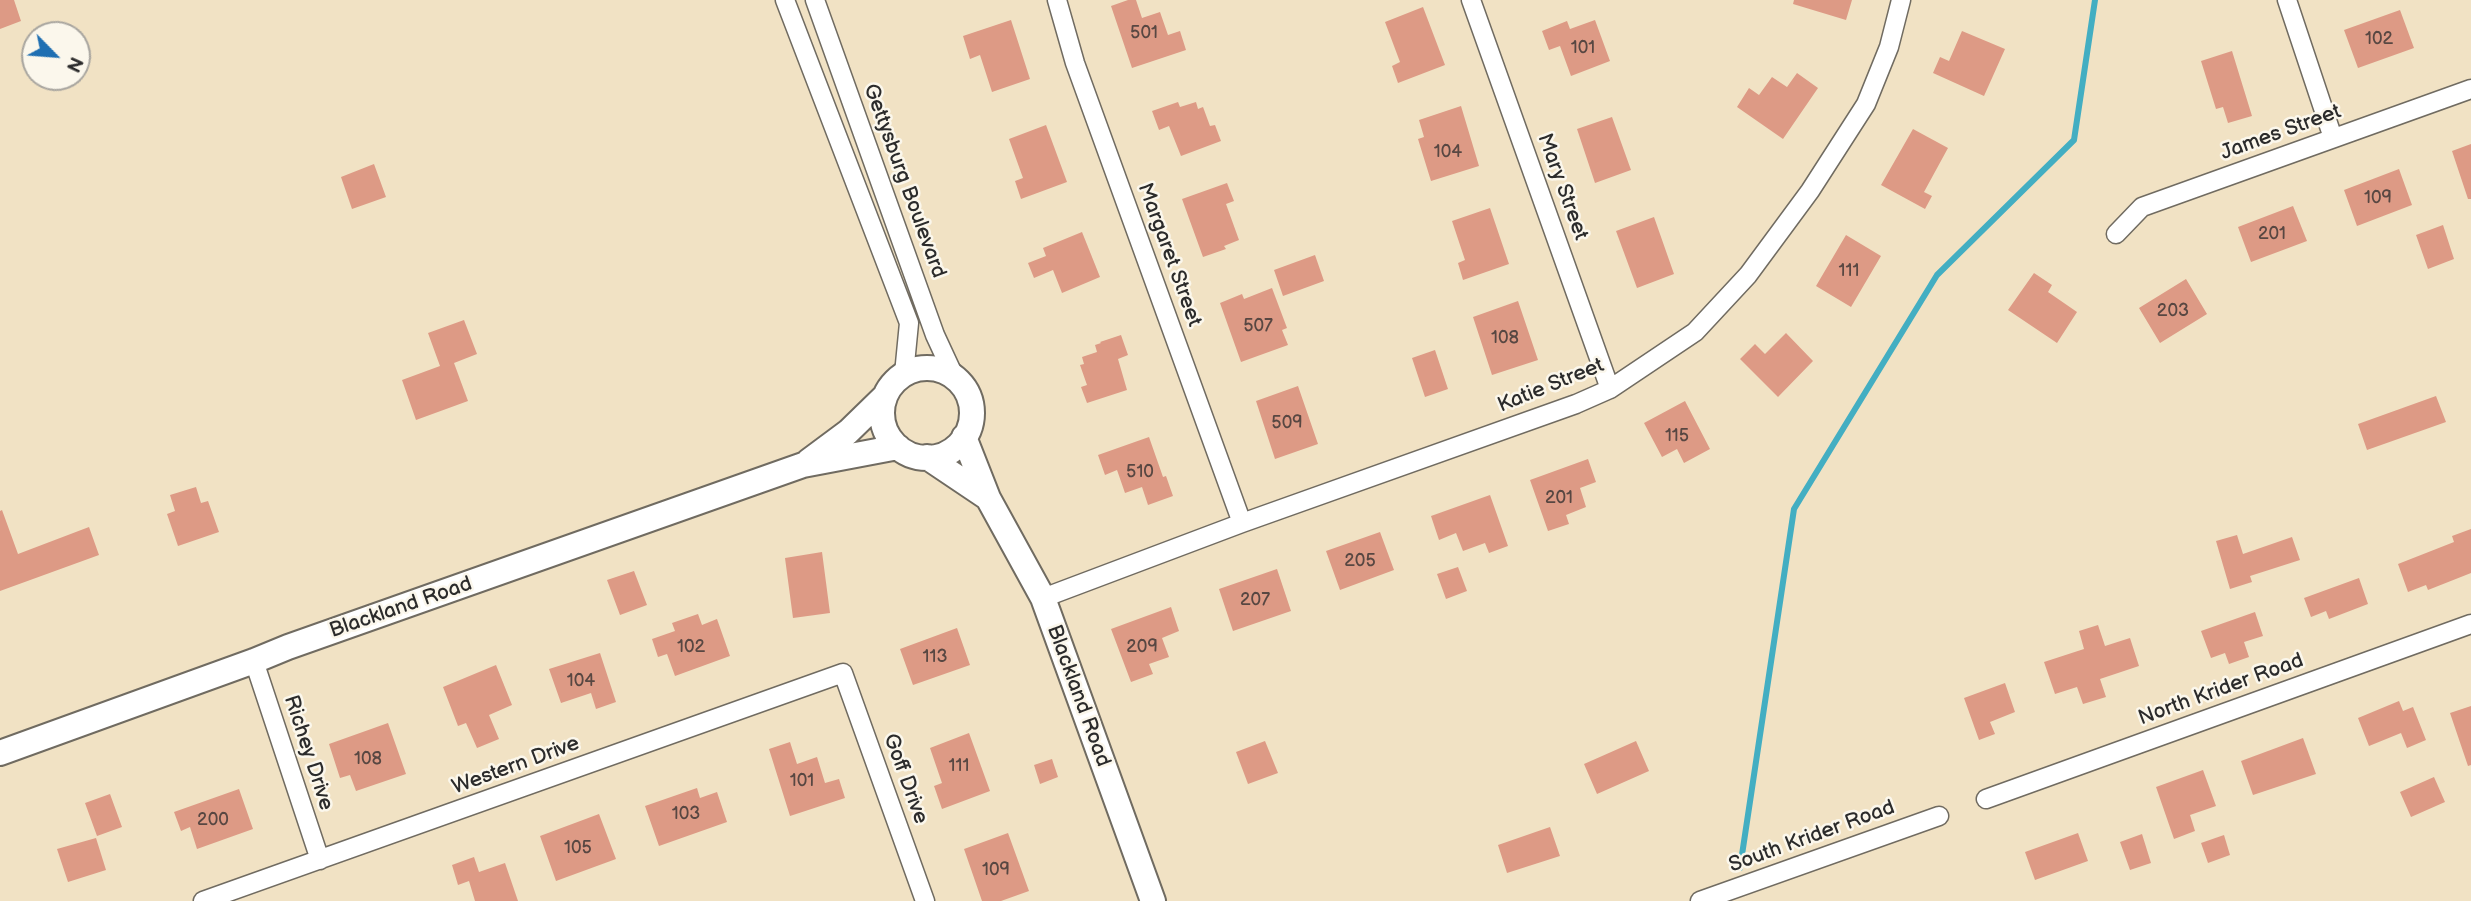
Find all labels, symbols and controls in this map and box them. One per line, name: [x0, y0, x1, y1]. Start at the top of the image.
north arrow: [21, 21, 91, 91]
house number: 501: [1130, 22, 1158, 44]
house number: 102: [2365, 28, 2393, 50]
house number: 101: [1571, 37, 1595, 59]
text: N: [60, 53, 87, 76]
street label: Gettysburg Boulevard: [857, 81, 951, 281]
street label: James Street: [2217, 100, 2345, 166]
street label: Mary Street: [1531, 130, 1593, 244]
house number: 104: [1434, 141, 1462, 163]
street label: Margaret Street: [1131, 180, 1207, 330]
house number: 109: [2364, 187, 2392, 209]
house number: 201: [2258, 223, 2286, 245]
house number: 111: [1839, 260, 1859, 282]
house number: 203: [2157, 300, 2189, 322]
house number: 507: [1243, 315, 1273, 337]
house number: 108: [1491, 327, 1519, 349]
street label: Katie Street: [1494, 353, 1608, 419]
house number: 509: [1271, 412, 1303, 434]
house number: 115: [1665, 425, 1689, 447]
house number: 510: [1126, 461, 1154, 483]
house number: 201: [1545, 487, 1573, 509]
house number: 205: [1344, 550, 1376, 572]
street label: Blackland Road: [326, 572, 476, 644]
house number: 207: [1240, 589, 1270, 611]
street label: Blackland Road: [1041, 622, 1115, 770]
house number: 102: [677, 636, 705, 658]
house number: 209: [1126, 636, 1158, 658]
house number: 113: [922, 646, 948, 668]
street label: North Krider Road: [2135, 648, 2307, 732]
house number: 104: [567, 670, 595, 692]
street label: Richey Drive: [278, 692, 338, 814]
street label: Western Drive: [449, 731, 583, 801]
street label: Goff Drive: [877, 731, 933, 827]
house number: 108: [354, 748, 382, 770]
house number: 111: [949, 755, 969, 777]
house number: 101: [790, 770, 814, 792]
street label: South Krider Road: [1726, 795, 1898, 879]
house number: 103: [672, 803, 700, 825]
house number: 200: [197, 809, 229, 831]
house number: 105: [564, 837, 592, 859]
house number: 109: [982, 859, 1010, 881]

